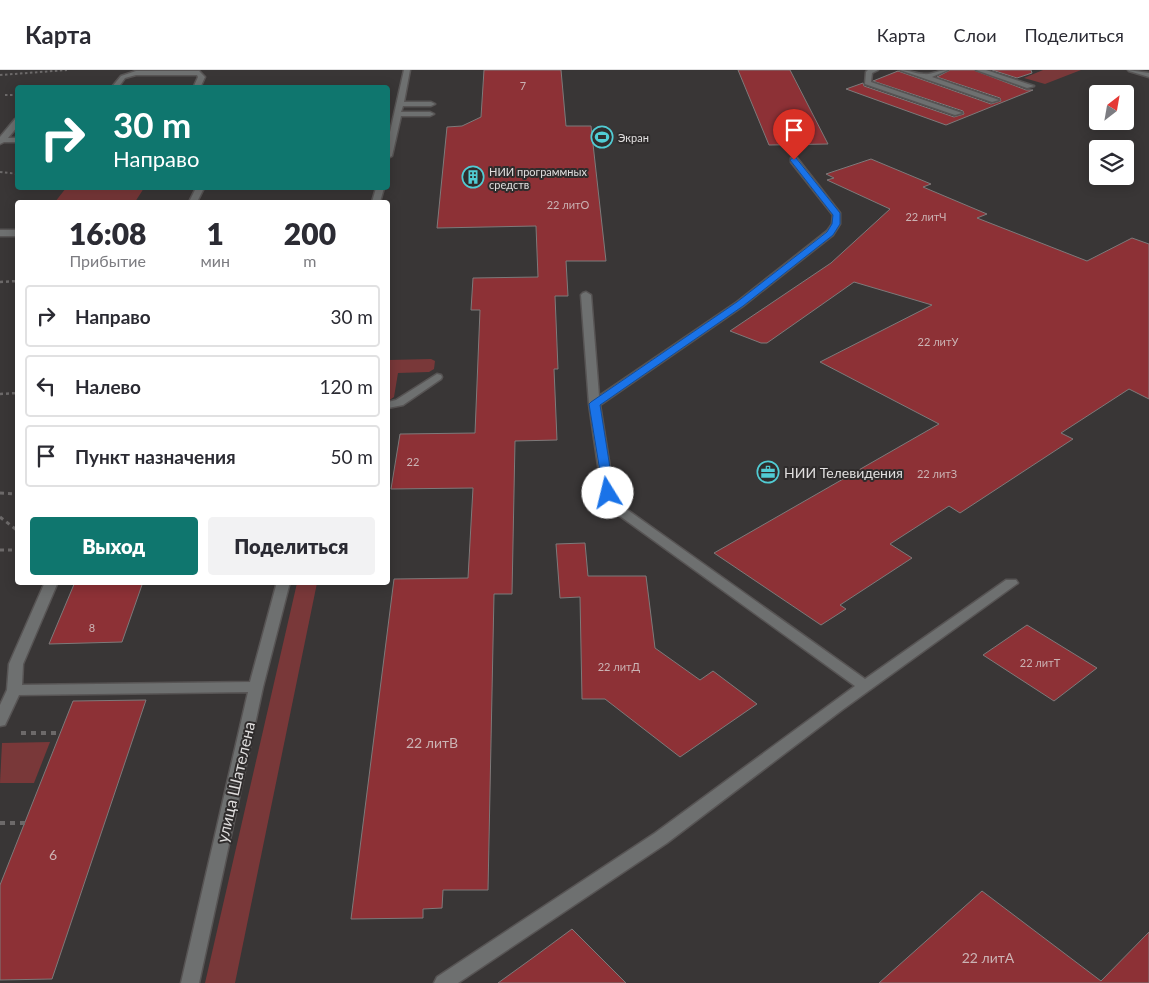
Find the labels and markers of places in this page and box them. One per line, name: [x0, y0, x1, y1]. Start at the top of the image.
pin: [773, 109, 815, 160]
sports icon: Экран: [590, 125, 614, 149]
place label: Экран: [618, 131, 649, 144]
building icon: НИИ программных средств: [461, 165, 485, 189]
place label: НИИ программных средств: [489, 165, 587, 191]
office icon: НИИ Телевидения: [756, 460, 780, 484]
place label: НИИ Телевидения: [784, 464, 903, 481]

